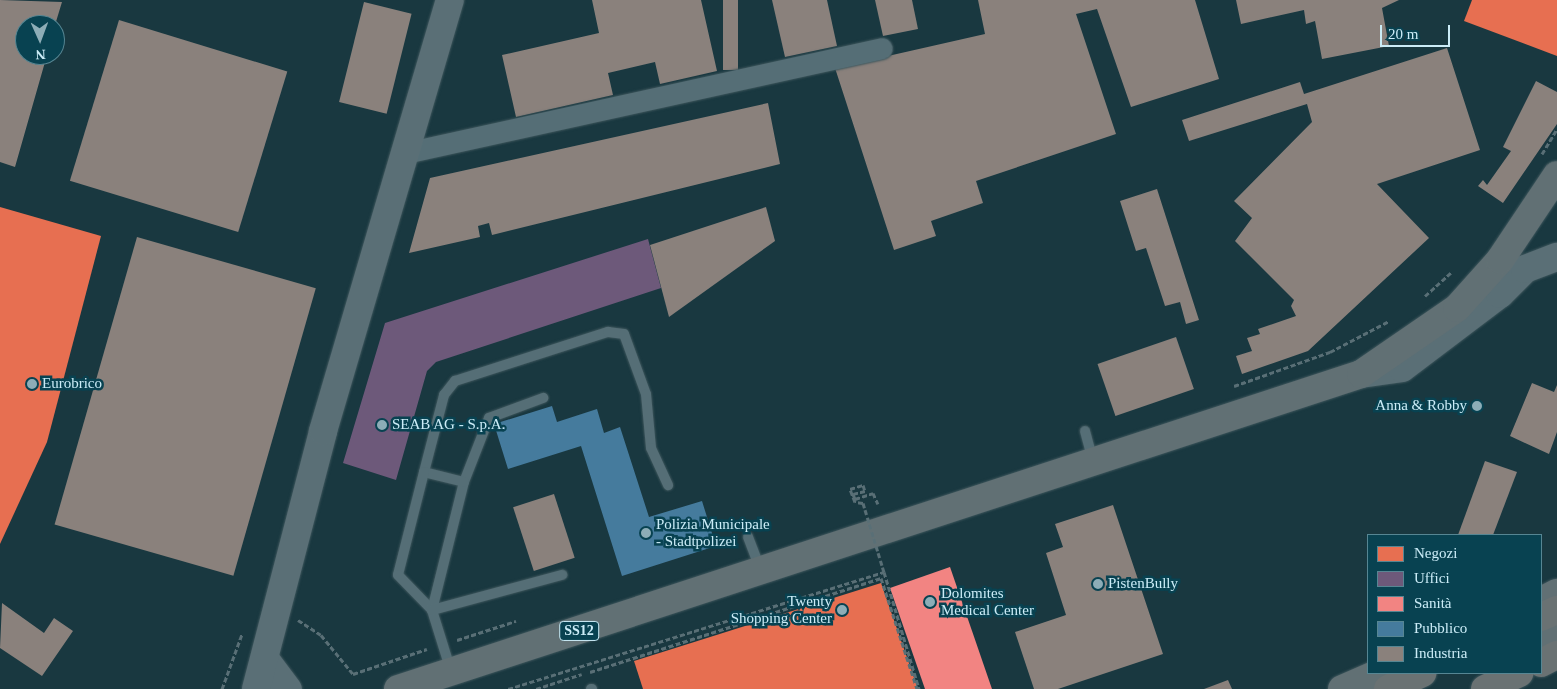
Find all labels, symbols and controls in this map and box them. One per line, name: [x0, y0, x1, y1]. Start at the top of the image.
north arrow: [15, 15, 65, 65]
scale bar: [1382, 15, 1452, 47]
text: 20 m: [1388, 26, 1418, 42]
text: N: [35, 47, 46, 62]
place label: Eurobrico: [42, 375, 102, 393]
marker: Eurobrico: [26, 378, 38, 390]
place label: Anna & Robby: [1375, 397, 1467, 415]
marker: Anna & Robby: [1471, 400, 1483, 412]
place label: SEAB AG - S.p.A.: [392, 416, 506, 434]
marker: SEAB AG - S.p.A.: [376, 419, 388, 431]
place label: Polizia Municipale - Stadtpolizei: [656, 515, 770, 550]
marker: Polizia Municipale - Stadtpolizei: [640, 527, 652, 539]
legend: [1367, 534, 1542, 674]
text: Negozi: [1414, 545, 1457, 561]
text: Uffici: [1414, 570, 1450, 586]
place label: PistenBully: [1108, 575, 1178, 593]
marker: PistenBully: [1092, 578, 1104, 590]
place label: Dolomites Medical Center: [941, 584, 1034, 619]
place label: Twenty Shopping Center: [731, 592, 832, 627]
marker: Dolomites Medical Center: [923, 595, 937, 609]
text: Sanità: [1414, 595, 1452, 611]
marker: Twenty Shopping Center: [836, 604, 848, 616]
road number: SS12: [559, 620, 599, 642]
text: Pubblico: [1414, 620, 1467, 636]
text: Industria: [1414, 645, 1467, 661]

